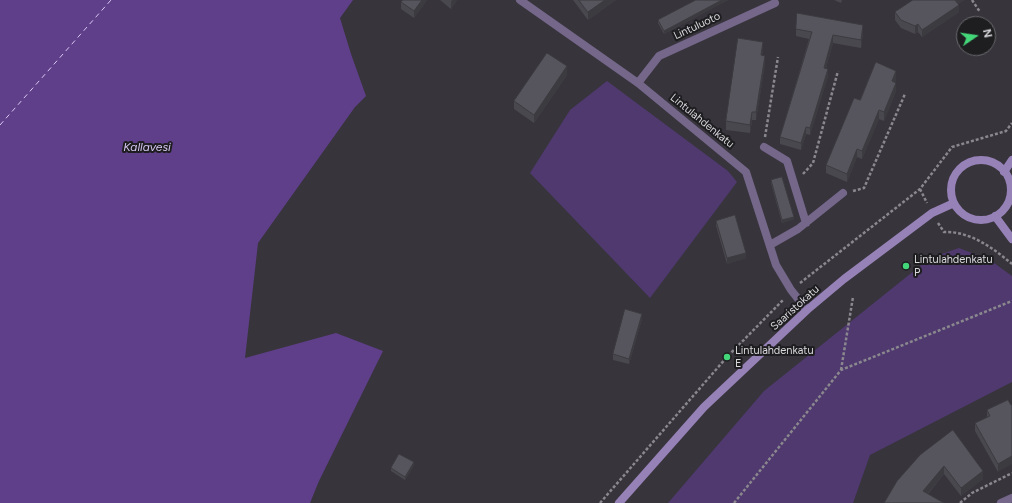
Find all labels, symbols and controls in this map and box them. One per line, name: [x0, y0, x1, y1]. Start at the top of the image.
street label: Lintuluoto: [671, 9, 723, 43]
north arrow: [956, 16, 996, 56]
text: N: [980, 28, 994, 39]
street label: Lintulahdenkatu: [667, 91, 737, 151]
water label: Kallavesi: [123, 140, 171, 154]
place label: Lintulahdenkatu P: [914, 253, 993, 279]
marker: Lintulahdenkatu P: [901, 261, 911, 271]
street label: Saaristokatu: [768, 283, 822, 333]
place label: Lintulahdenkatu E: [735, 344, 814, 370]
marker: Lintulahdenkatu E: [722, 352, 732, 362]

